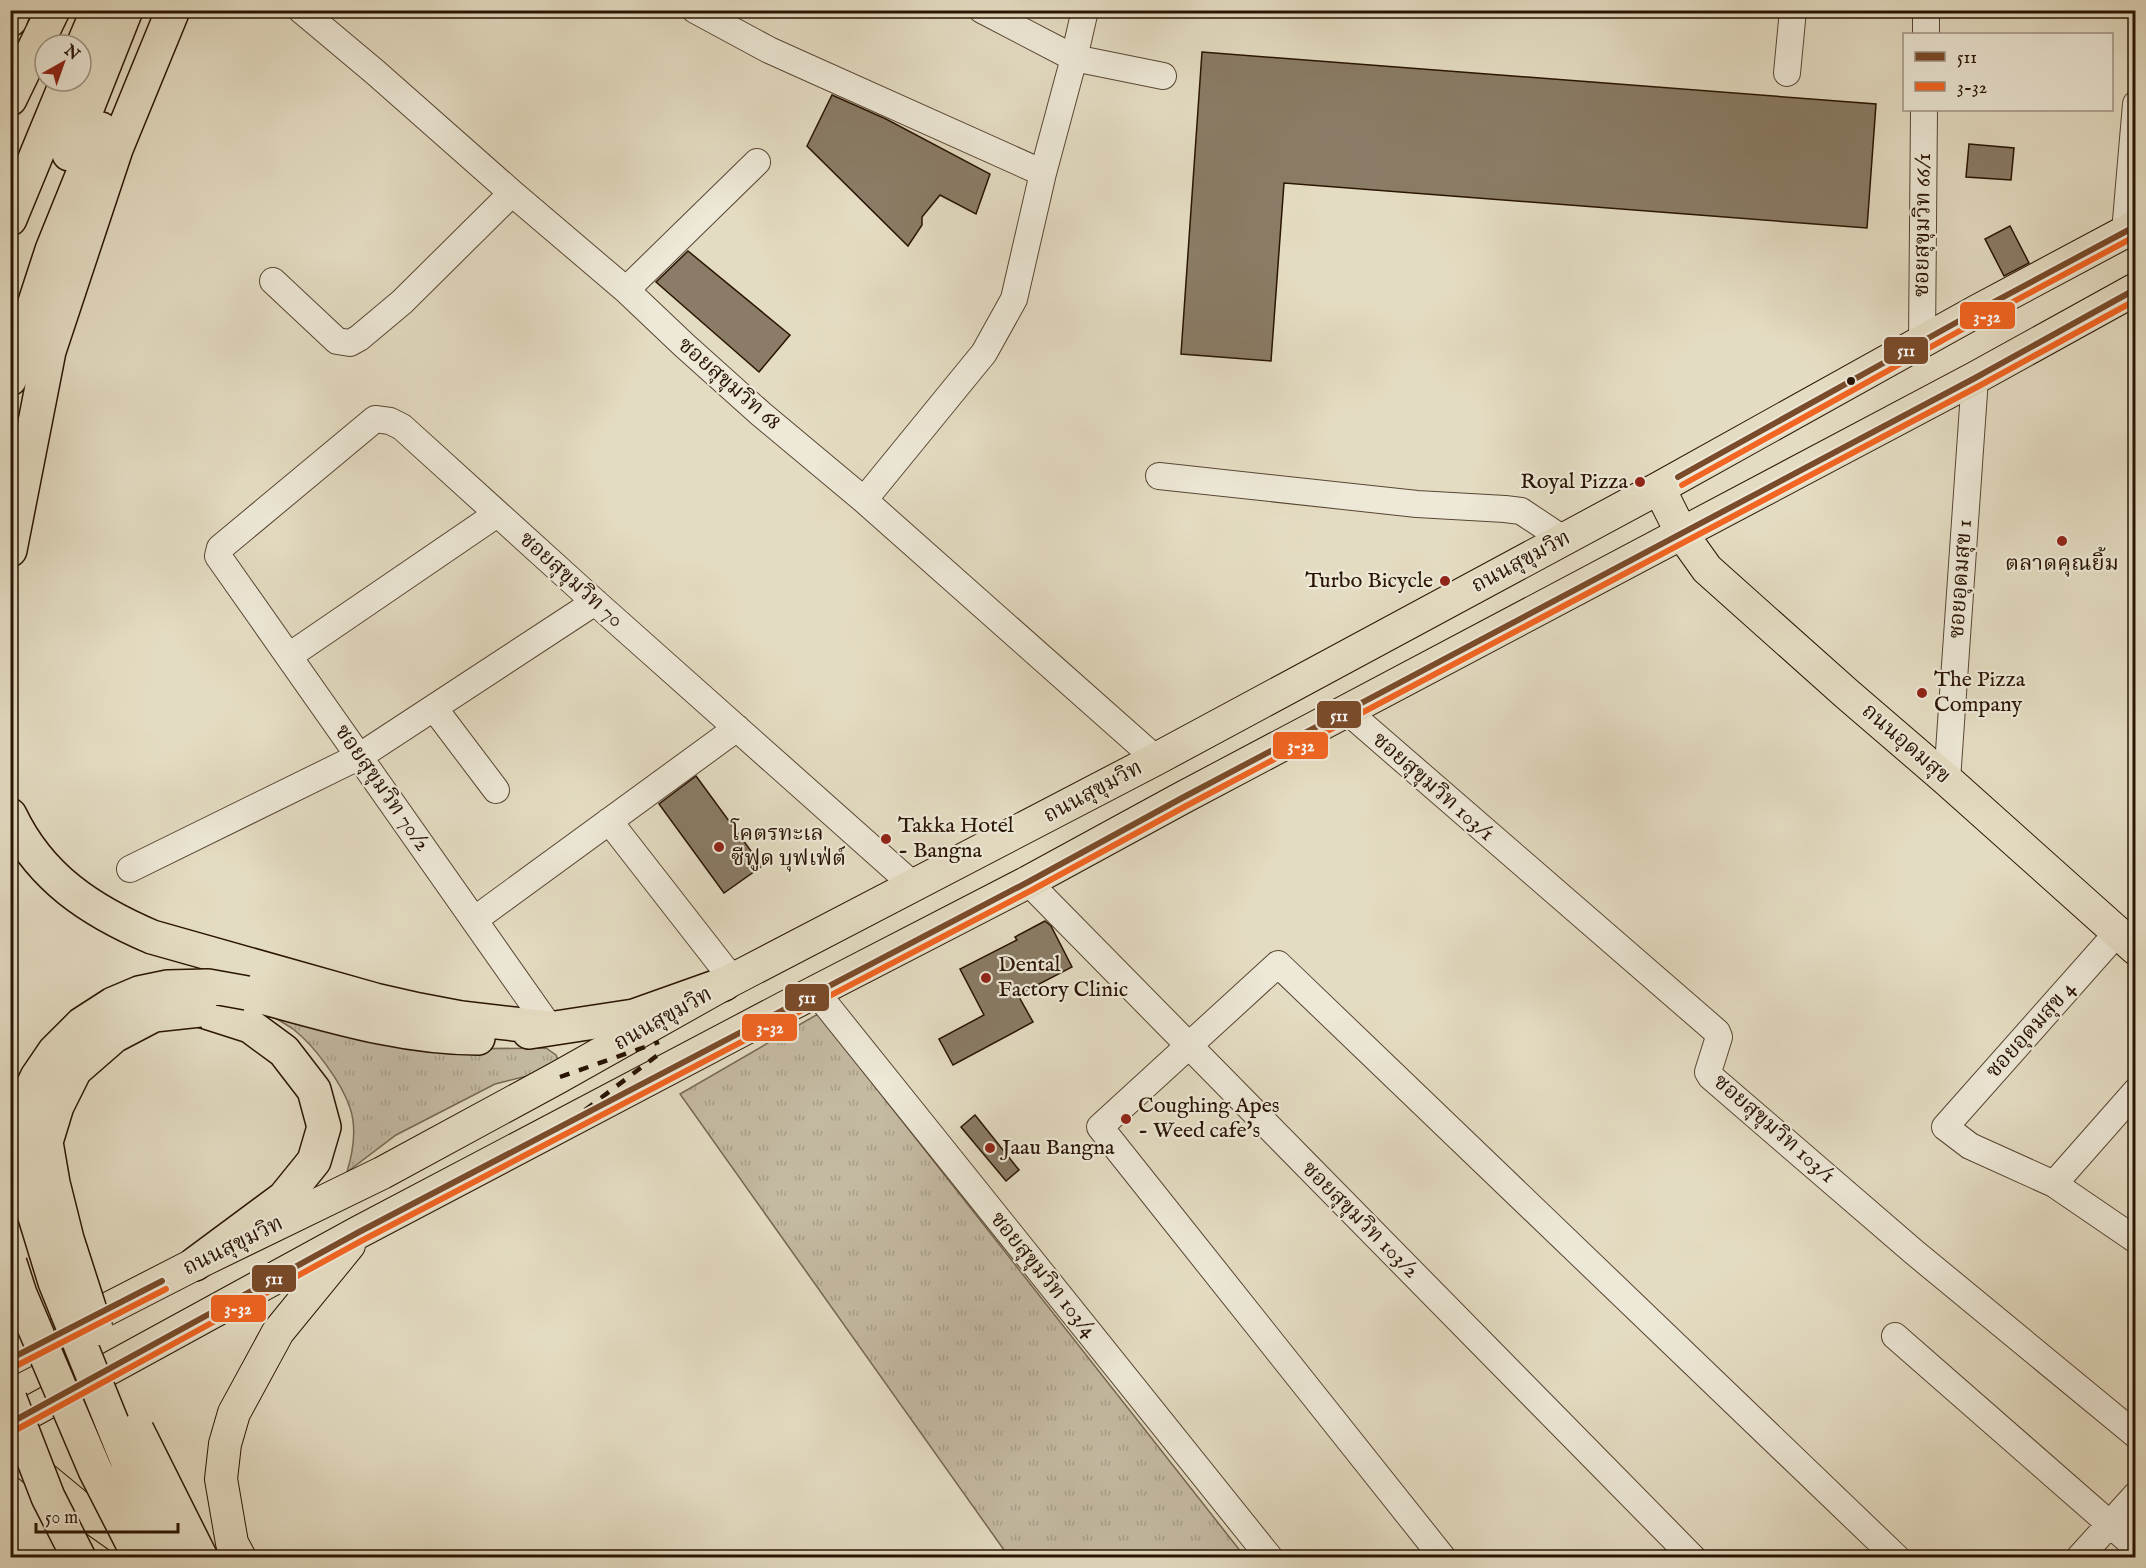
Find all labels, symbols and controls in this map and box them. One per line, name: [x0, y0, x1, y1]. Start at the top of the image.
north arrow: [33, 33, 93, 93]
legend: [1903, 33, 2113, 111]
text: N: [59, 40, 83, 65]
text: 511: [1957, 47, 1977, 70]
text: 3-32: [1957, 77, 1987, 100]
street label: ซอยสุขุมวิท 66/1: [1908, 153, 1938, 297]
line badge: 3-32: [1959, 301, 2016, 330]
text: 3-32: [1974, 308, 2001, 328]
street label: ซอยสุขุมวิท 68: [672, 331, 786, 437]
line badge: 511: [1883, 336, 1929, 365]
text: 511: [1897, 342, 1915, 362]
unlabelled marker: [1845, 375, 1857, 387]
place label: Royal Pizza: [1520, 468, 1628, 496]
marker: Royal Pizza: [1633, 475, 1647, 489]
street label: ซอยอุดมสุข 1: [1943, 518, 1979, 640]
street label: ถนนสุขุมวิท: [1467, 524, 1575, 600]
street label: ซอยสุขุมวิท 70: [513, 526, 629, 634]
marker: ตลาดคุณยิ้ม: [2055, 534, 2069, 548]
place label: ตลาดคุณยิ้ม: [2005, 546, 2119, 578]
place label: Turbo Bicycle: [1305, 567, 1433, 595]
marker: Turbo Bicycle: [1438, 574, 1452, 588]
place label: The Pizza Company: [1934, 666, 2026, 719]
marker: The Pizza Company: [1915, 686, 1929, 700]
street label: ถนนอุดมสุข: [1855, 697, 1957, 791]
line badge: 511: [1316, 700, 1362, 729]
text: 511: [1330, 707, 1348, 727]
street label: ซอยสุขุมวิท 70/2: [328, 719, 436, 857]
street label: ซอยสุขุมวิท 103/1: [1366, 726, 1500, 848]
line badge: 3-32: [1272, 731, 1329, 760]
text: 3-32: [1288, 737, 1315, 757]
street label: ถนนสุขุมวิท: [1039, 754, 1147, 830]
place label: Takka Hotel - Bangna: [898, 812, 1014, 865]
place label: โคตรทะเล ซีฟูด บุฟเฟ่ต์: [730, 818, 846, 873]
marker: Takka Hotel - Bangna: [879, 832, 893, 846]
marker: โคตรทะเล ซีฟูด บุฟเฟ่ต์: [712, 840, 726, 854]
place label: Dental Factory Clinic: [998, 951, 1128, 1004]
marker: Dental Factory Clinic: [979, 971, 993, 985]
street label: ซอยอุดมสุข 4: [1980, 975, 2082, 1085]
street label: ถนนสุขุมวิท: [609, 980, 717, 1058]
line badge: 511: [784, 983, 830, 1012]
text: 511: [798, 989, 816, 1009]
line badge: 3-32: [741, 1013, 798, 1042]
text: 3-32: [757, 1019, 784, 1039]
street label: ซอยสุขุมวิท 103/1: [1707, 1068, 1841, 1190]
place label: Coughing Apes - Weed cafe's: [1138, 1092, 1280, 1145]
marker: Coughing Apes - Weed cafe's: [1119, 1112, 1133, 1126]
place label: Jaau Bangna: [999, 1134, 1115, 1162]
marker: Jaau Bangna: [983, 1141, 997, 1155]
street label: ซอยสุขุมวิท 103/2: [1295, 1155, 1425, 1285]
street label: ซอยสุขุมวิท 103/4: [983, 1206, 1103, 1344]
street label: ถนนสุขุมวิท: [178, 1210, 288, 1282]
line badge: 511: [251, 1264, 297, 1293]
text: 511: [265, 1270, 283, 1290]
line badge: 3-32: [210, 1294, 267, 1323]
text: 3-32: [225, 1300, 252, 1320]
scale bar: [36, 1496, 178, 1534]
text: 50 m: [45, 1507, 78, 1530]

